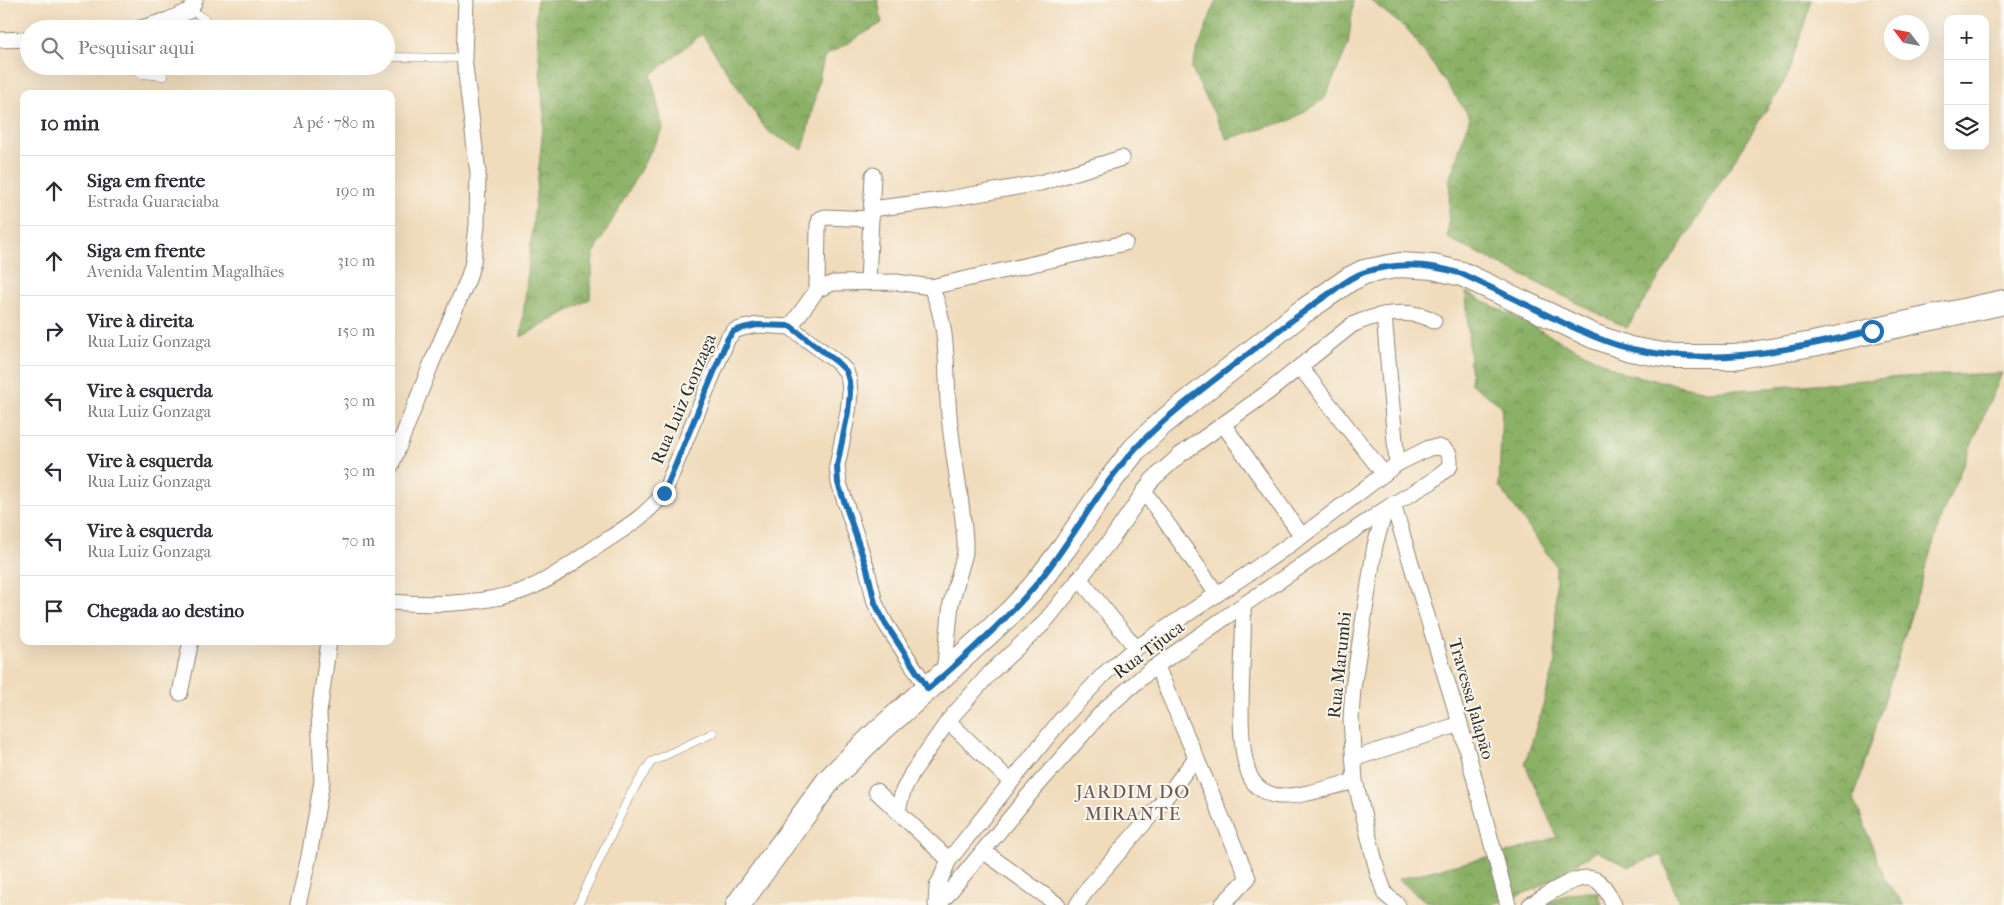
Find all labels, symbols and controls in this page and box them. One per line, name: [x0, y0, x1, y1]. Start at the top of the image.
north arrow: [1884, 15, 1929, 60]
map controls: [1944, 15, 1989, 150]
button: +: [1944, 15, 1989, 60]
search box: [20, 20, 395, 75]
icon: search: [38, 34, 66, 62]
text: Pesquisar aqui: [78, 37, 195, 59]
button: −: [1944, 60, 1989, 105]
button: layers: [1944, 105, 1989, 150]
text: 10 min: [40, 111, 99, 135]
text: A pé · 780 m: [293, 113, 375, 132]
text: Siga em frente: [87, 170, 205, 192]
icon: ahead: [40, 177, 68, 205]
text: 190 m: [335, 181, 375, 200]
text: Estrada Guaraciaba: [87, 192, 219, 211]
text: Siga em frente: [87, 240, 205, 262]
icon: ahead: [40, 247, 68, 275]
text: 310 m: [337, 251, 375, 270]
text: Avenida Valentim Magalhães: [87, 262, 284, 281]
text: Vire à direita: [87, 310, 194, 332]
icon: right: [40, 317, 68, 345]
route start: [1861, 320, 1884, 343]
text: 150 m: [337, 321, 375, 340]
street label: Rua Luiz Gonzaga: [647, 330, 721, 467]
text: Rua Luiz Gonzaga: [87, 332, 211, 351]
text: Vire à esquerda: [87, 380, 213, 402]
icon: left: [40, 387, 68, 415]
text: 30 m: [343, 391, 375, 410]
text: Rua Luiz Gonzaga: [87, 402, 211, 421]
text: Vire à esquerda: [87, 450, 213, 472]
icon: left: [40, 457, 68, 485]
text: 30 m: [343, 461, 375, 480]
text: Rua Luiz Gonzaga: [87, 472, 211, 491]
route end: [653, 482, 676, 505]
text: Vire à esquerda: [87, 520, 213, 542]
icon: left: [40, 527, 68, 555]
text: 70 m: [342, 531, 375, 550]
text: Rua Luiz Gonzaga: [87, 542, 211, 561]
icon: arrive: [40, 597, 68, 625]
text: Chegada ao destino: [87, 600, 244, 622]
street label: Rua Marumbi: [1324, 610, 1356, 719]
street label: Rua Tijuca: [1109, 616, 1189, 683]
street label: Travessa Jalapão: [1444, 636, 1498, 762]
district label: JARDIM DO MIRANTE: [1074, 781, 1190, 825]

